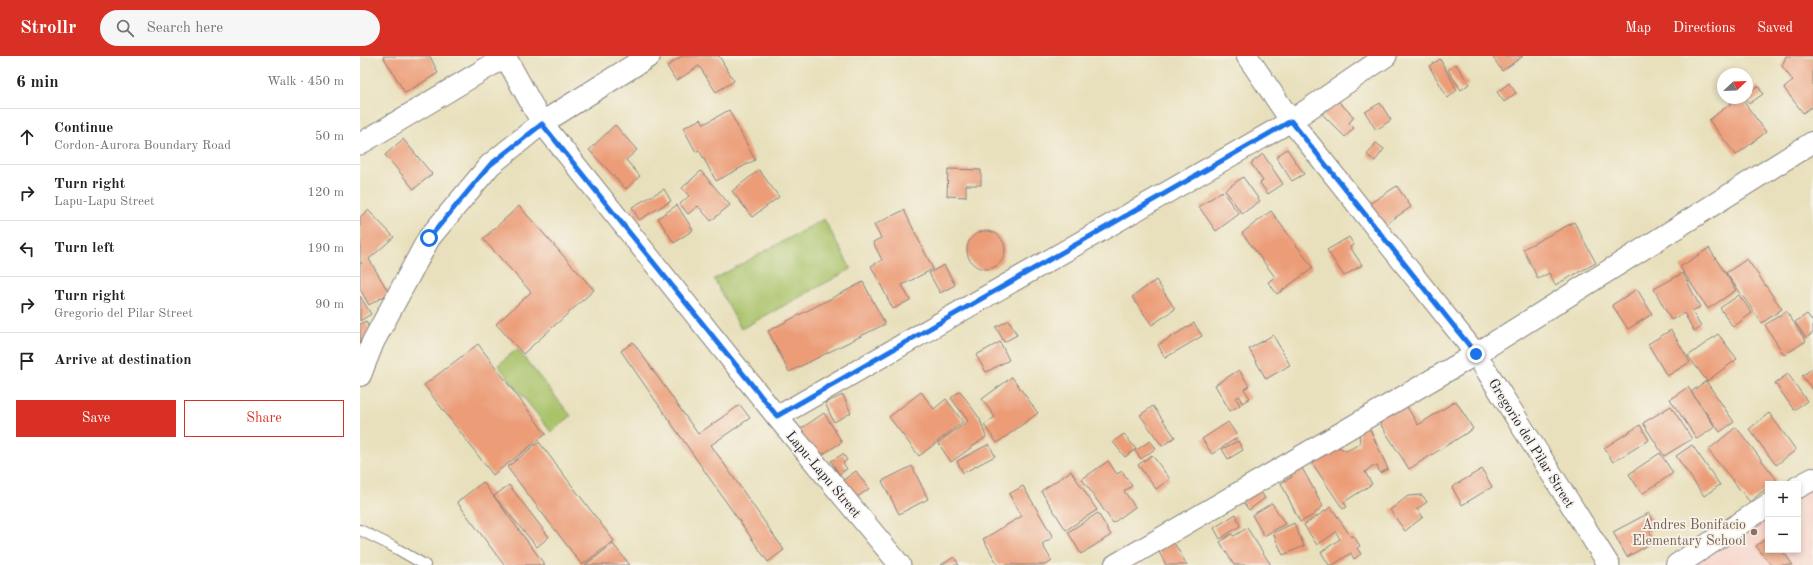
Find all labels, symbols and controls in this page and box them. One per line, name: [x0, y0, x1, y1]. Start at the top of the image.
search box: [100, 10, 380, 46]
icon: search: [114, 17, 136, 39]
text: Strollr: [20, 19, 76, 38]
text: Search here: [146, 21, 223, 36]
text: Map: [1625, 21, 1651, 35]
text: Directions: [1673, 21, 1735, 35]
text: Saved: [1757, 21, 1793, 35]
north arrow: [1717, 68, 1753, 104]
text: 6 min: [16, 74, 59, 91]
text: Walk · 450 m: [267, 75, 344, 88]
text: Continue: [54, 121, 113, 136]
icon: ahead: [16, 126, 38, 148]
text: 50 m: [315, 130, 344, 143]
text: Cordon-Aurora Boundary Road: [54, 139, 231, 152]
text: Turn right: [54, 177, 125, 192]
icon: right: [16, 182, 38, 204]
text: 120 m: [307, 186, 344, 199]
text: Lapu-Lapu Street: [54, 195, 155, 208]
route start: [420, 229, 438, 247]
icon: left: [16, 238, 38, 260]
text: Turn left: [54, 241, 114, 256]
text: 190 m: [307, 242, 344, 255]
text: Turn right: [54, 289, 125, 304]
icon: right: [16, 294, 38, 316]
text: 90 m: [315, 298, 344, 311]
text: Gregorio del Pilar Street: [54, 307, 193, 320]
route end: [1467, 345, 1485, 363]
icon: arrive: [16, 350, 38, 372]
text: Arrive at destination: [54, 353, 192, 368]
street label: Gregorio del Pilar Street: [1486, 376, 1577, 511]
button: Save: [16, 400, 176, 437]
button: Share: [184, 400, 344, 437]
street label: Lapu-Lapu Street: [783, 429, 863, 521]
map controls: [1765, 481, 1801, 553]
button: +: [1765, 481, 1801, 517]
button: −: [1765, 517, 1801, 553]
place label: Andres Bonifacio Elementary School: [1632, 518, 1746, 548]
marker: Andres Bonifacio Elementary School: [1749, 527, 1759, 537]

